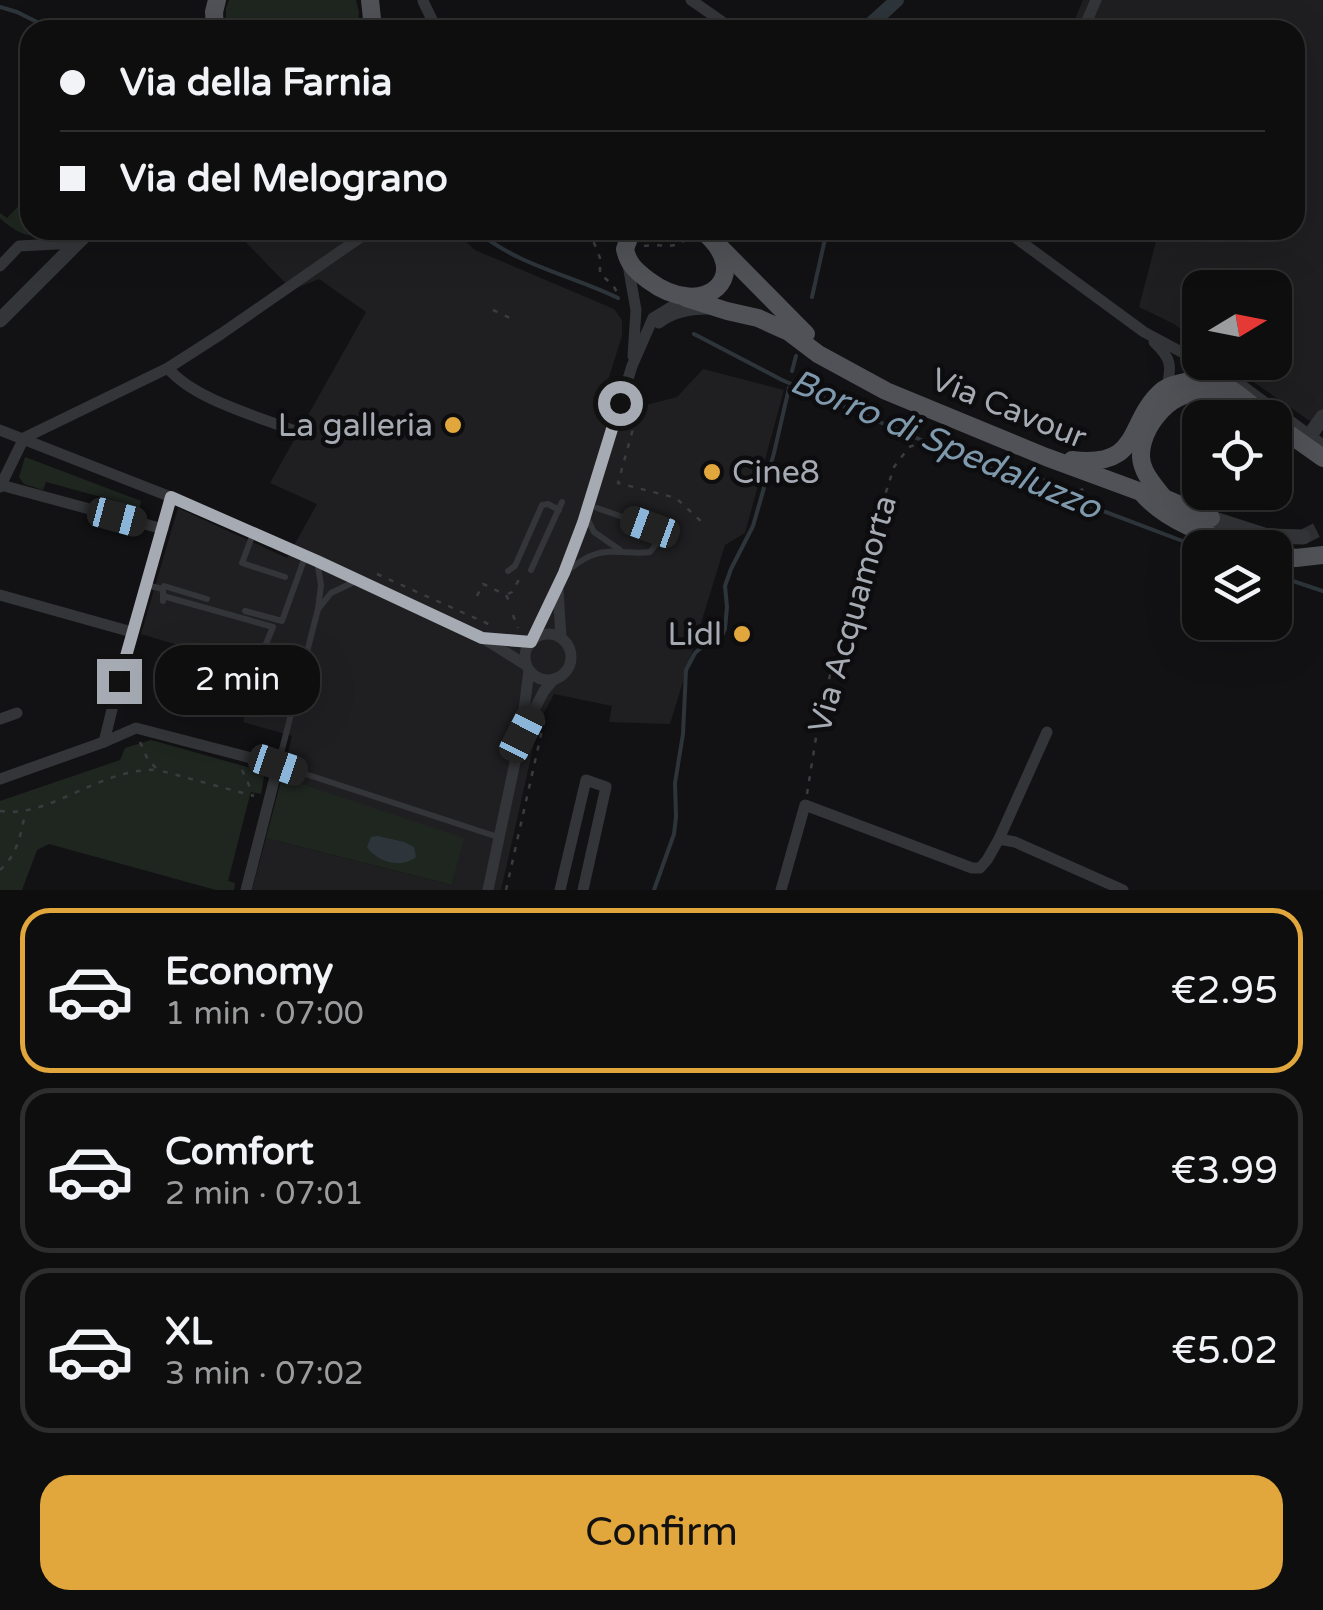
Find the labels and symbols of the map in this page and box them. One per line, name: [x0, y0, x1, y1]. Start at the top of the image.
north arrow: [1182, 270, 1292, 380]
water label: Borro di Spedaluzzo: [784, 361, 1109, 530]
street label: Via Cavour: [925, 361, 1092, 458]
route start: [598, 381, 643, 426]
place label: La galleria: [278, 407, 433, 445]
marker: La galleria: [442, 414, 464, 436]
place label: Cine8: [732, 454, 820, 492]
marker: Cine8: [701, 461, 723, 483]
street label: Via Acquamorta: [801, 491, 905, 738]
car: [84, 495, 150, 539]
car: [617, 503, 683, 551]
place label: Lidl: [667, 616, 722, 654]
marker: Lidl: [731, 623, 753, 645]
callout: 2 min: [154, 646, 319, 716]
route end: [97, 659, 142, 704]
car: [495, 700, 549, 768]
car: [245, 741, 311, 789]

